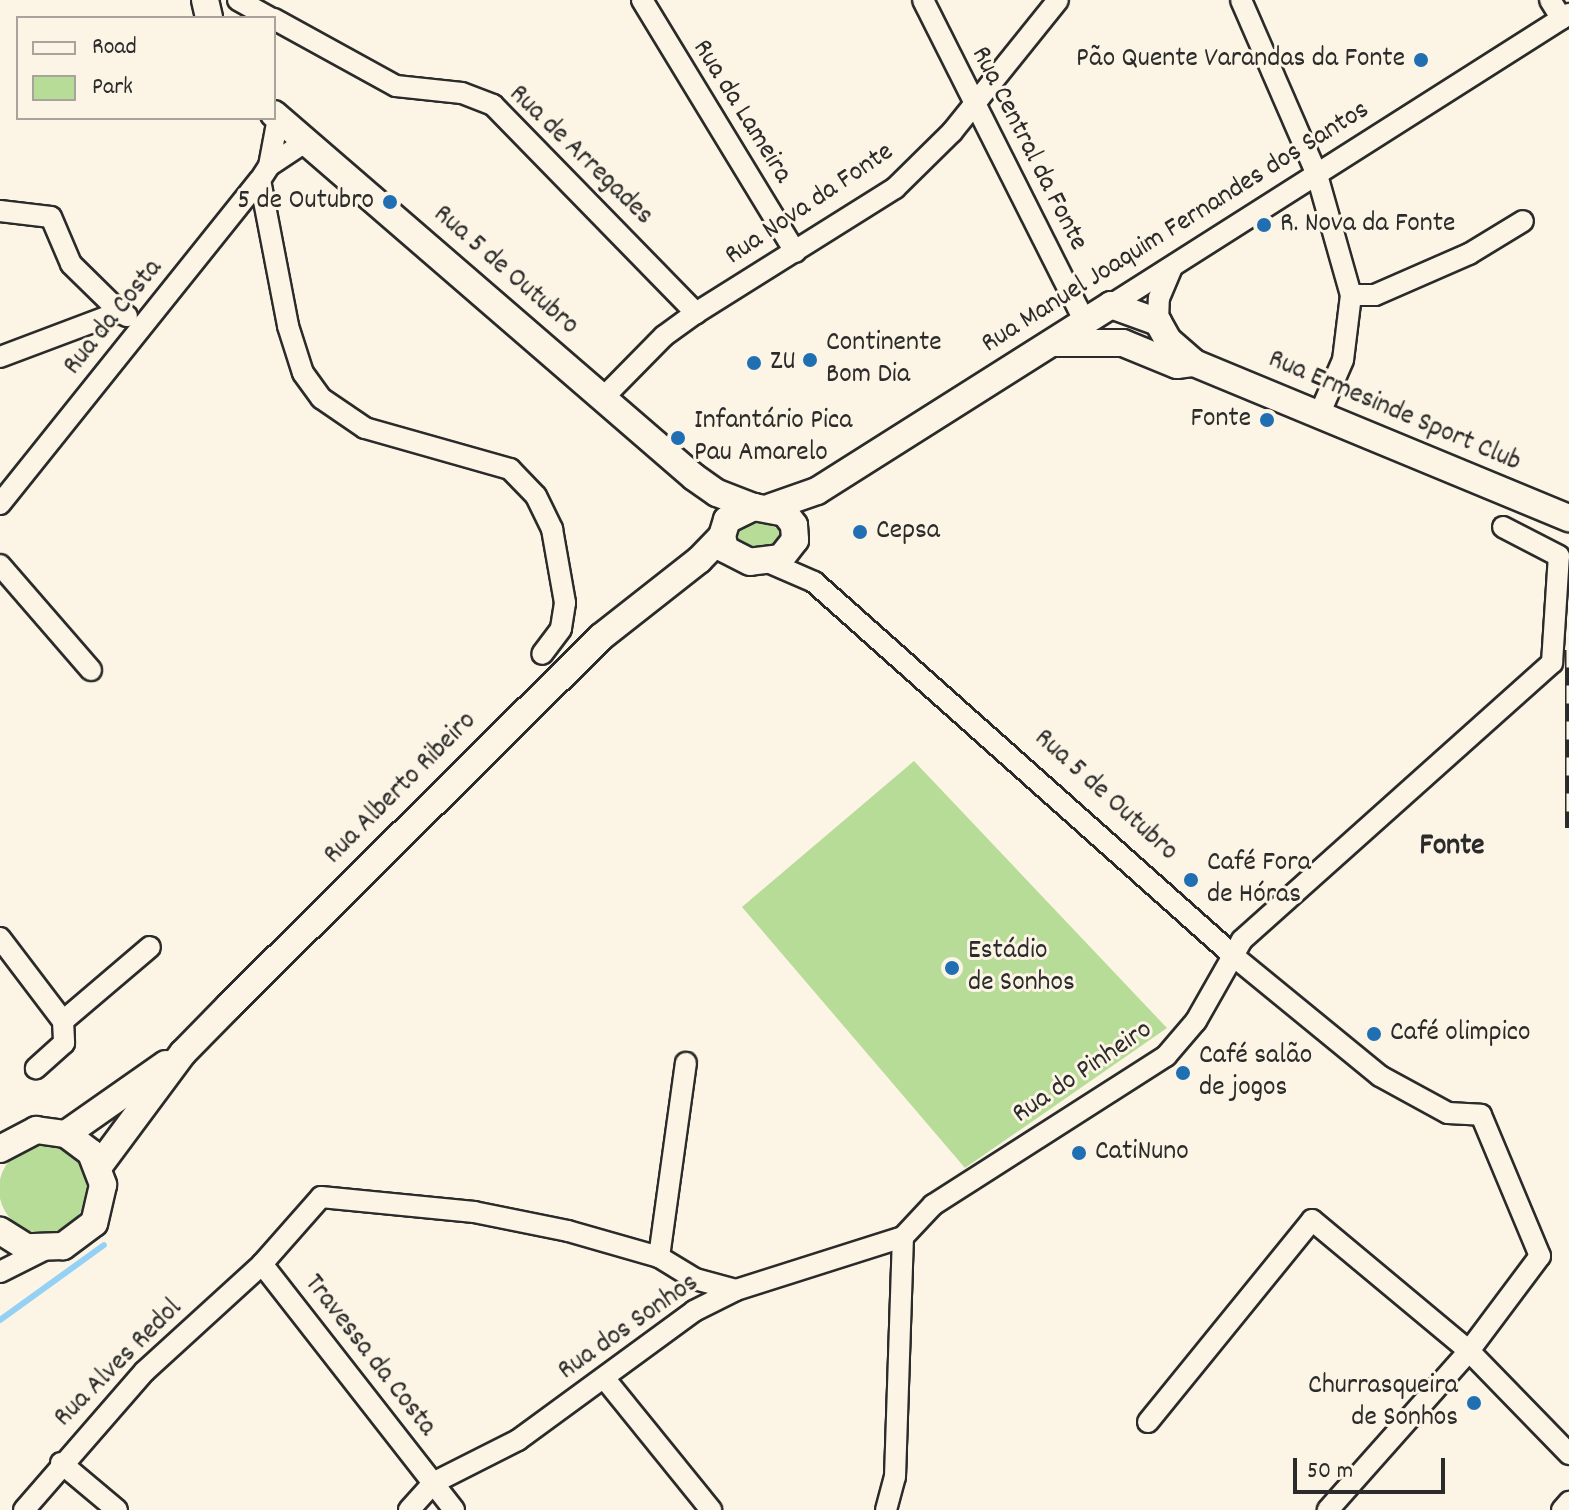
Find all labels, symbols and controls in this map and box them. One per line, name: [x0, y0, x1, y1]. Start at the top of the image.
legend: [16, 16, 276, 120]
text: Road: [92, 31, 137, 65]
street label: Rua da Lameira: [684, 34, 798, 190]
street label: Rua Central da Fonte: [962, 41, 1094, 257]
place label: Pão Quente Varandas da Fonte: [1076, 43, 1405, 77]
marker: Pão Quente Varandas da Fonte: [1412, 51, 1430, 69]
text: Park: [92, 71, 133, 105]
street label: Rua de Arregades: [501, 79, 659, 233]
street label: Rua Manuel Joaquim Fernandes dos Santos: [976, 94, 1376, 362]
street label: Rua Nova da Fonte: [719, 136, 901, 274]
place label: 5 de Outubro: [237, 185, 374, 219]
marker: 5 de Outubro: [381, 193, 399, 211]
street label: Rua 5 de Outubro: [425, 199, 585, 343]
place label: R. Nova da Fonte: [1280, 208, 1455, 242]
marker: R. Nova da Fonte: [1255, 216, 1273, 234]
street label: Rua da Costa: [57, 253, 171, 383]
place label: Continente Bom Dia: [826, 327, 942, 393]
street label: Rua Ermesinde Sport Club: [1263, 344, 1525, 480]
place label: ZU: [770, 346, 796, 380]
marker: Continente Bom Dia: [801, 351, 819, 369]
marker: ZU: [745, 354, 763, 372]
place label: Fonte: [1190, 403, 1251, 437]
place label: Infantário Pica Pau Amarelo: [694, 405, 852, 471]
marker: Fonte: [1258, 411, 1276, 429]
marker: Infantário Pica Pau Amarelo: [669, 429, 687, 447]
place label: Cepsa: [876, 515, 940, 549]
marker: Cepsa: [851, 523, 869, 541]
street label: Rua Alberto Ribeiro: [318, 706, 484, 872]
street label: Rua 5 de Outubro: [1026, 723, 1184, 869]
district label: Fonte: [1420, 830, 1484, 866]
place label: Café Fora de Hóras: [1207, 847, 1311, 913]
marker: Café Fora de Hóras: [1182, 871, 1200, 889]
place label: Estádio de Sonhos: [968, 935, 1075, 1001]
marker: Estádio de Sonhos: [943, 959, 961, 977]
street label: Rua do Pinheiro: [1007, 1014, 1159, 1132]
place label: Café olimpico: [1390, 1017, 1531, 1051]
marker: Café olimpico: [1365, 1025, 1383, 1043]
place label: Café salão de jogos: [1199, 1040, 1312, 1106]
marker: Café salão de jogos: [1174, 1064, 1192, 1082]
place label: CatiNuno: [1095, 1136, 1189, 1170]
marker: CatiNuno: [1070, 1144, 1088, 1162]
street label: Rua dos Sonhos: [552, 1267, 706, 1389]
street label: Travessa da Costa: [295, 1268, 443, 1444]
street label: Rua Alves Redol: [48, 1293, 190, 1435]
place label: Churrasqueira de Sonhos: [1308, 1370, 1458, 1436]
marker: Churrasqueira de Sonhos: [1465, 1394, 1483, 1412]
scale bar: [1297, 1442, 1449, 1492]
text: 50 m: [1307, 1455, 1353, 1489]

